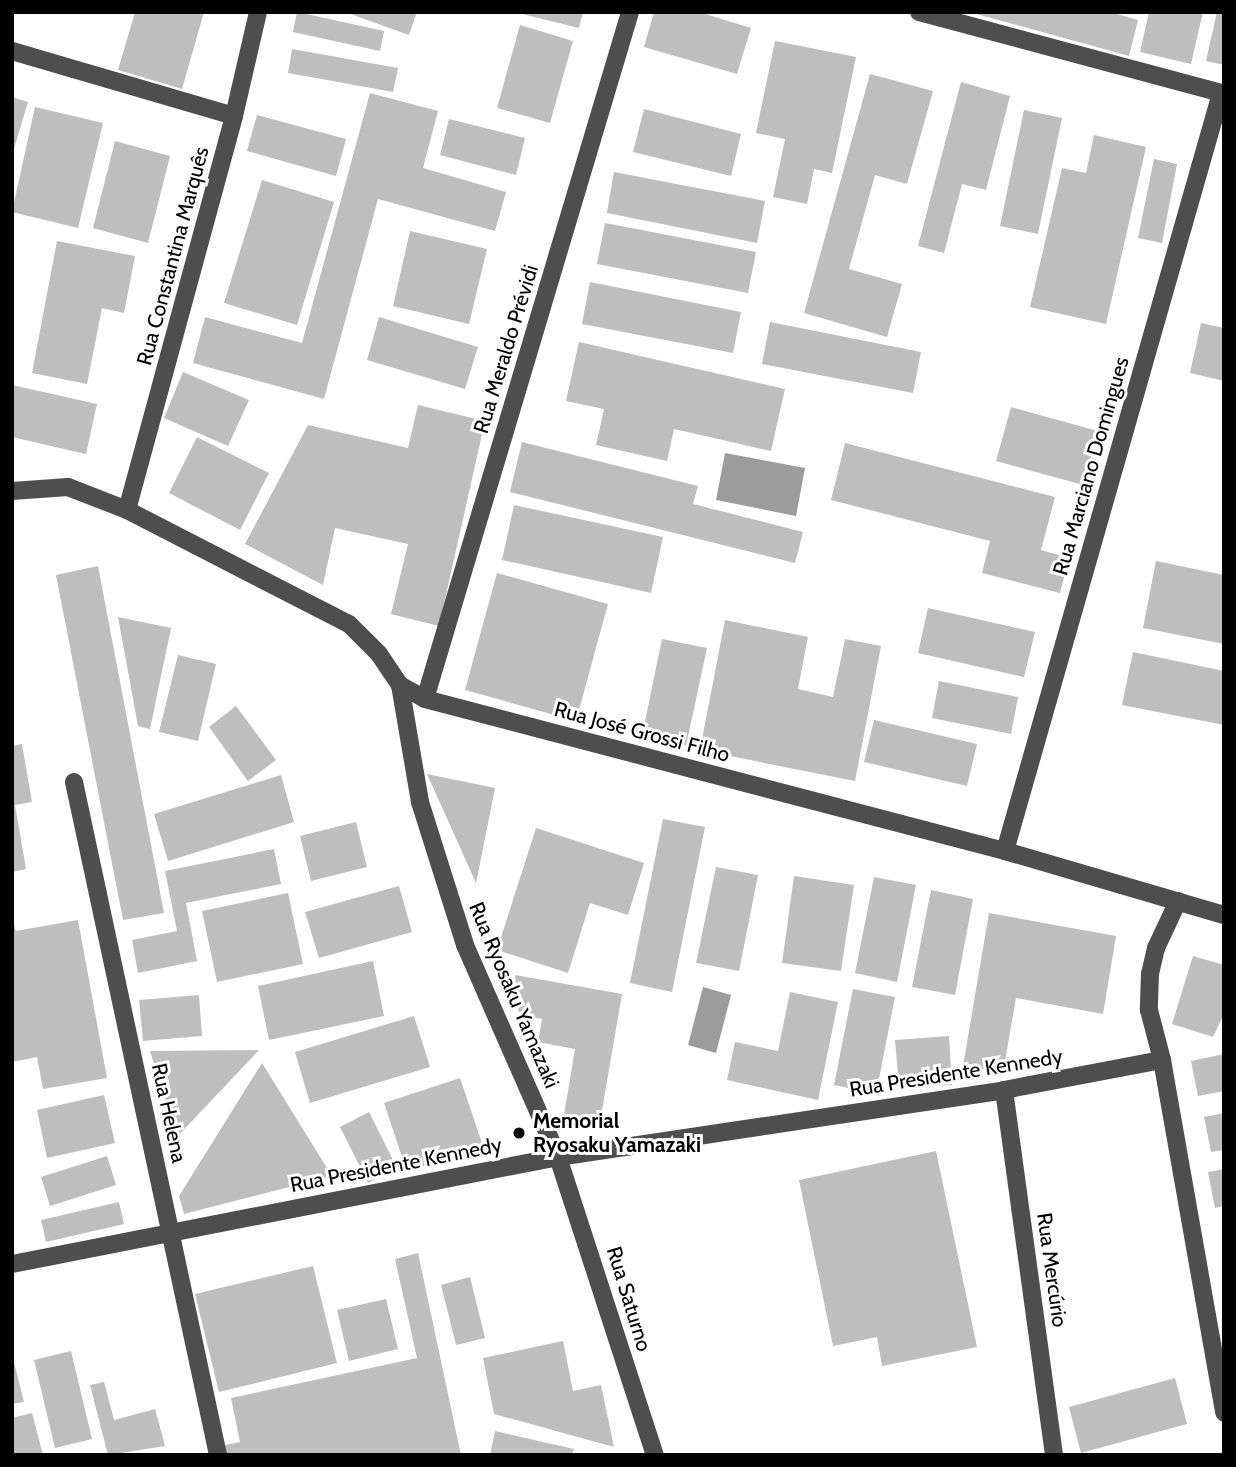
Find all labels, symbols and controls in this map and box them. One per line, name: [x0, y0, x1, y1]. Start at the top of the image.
street label: Rua Constantina Marquês: [132, 144, 214, 368]
street label: Rua Meraldo Prévidi: [468, 262, 544, 436]
street label: Rua Marciano Domingues: [1048, 354, 1134, 578]
street label: Rua José Grossi Filho: [551, 696, 733, 768]
street label: Rua Ryosaku Yamazaki: [463, 898, 565, 1092]
street label: Rua Presidente Kennedy: [848, 1044, 1064, 1102]
street label: Rua Helena: [146, 1061, 192, 1165]
place label: Memorial Ryosaku Yamazaki: [533, 1108, 701, 1158]
marker: Memorial Ryosaku Yamazaki: [511, 1125, 527, 1141]
street label: Rua Presidente Kennedy: [288, 1132, 504, 1198]
street label: Rua Mercúrio: [1031, 1211, 1073, 1329]
street label: Rua Saturno: [601, 1244, 657, 1354]

